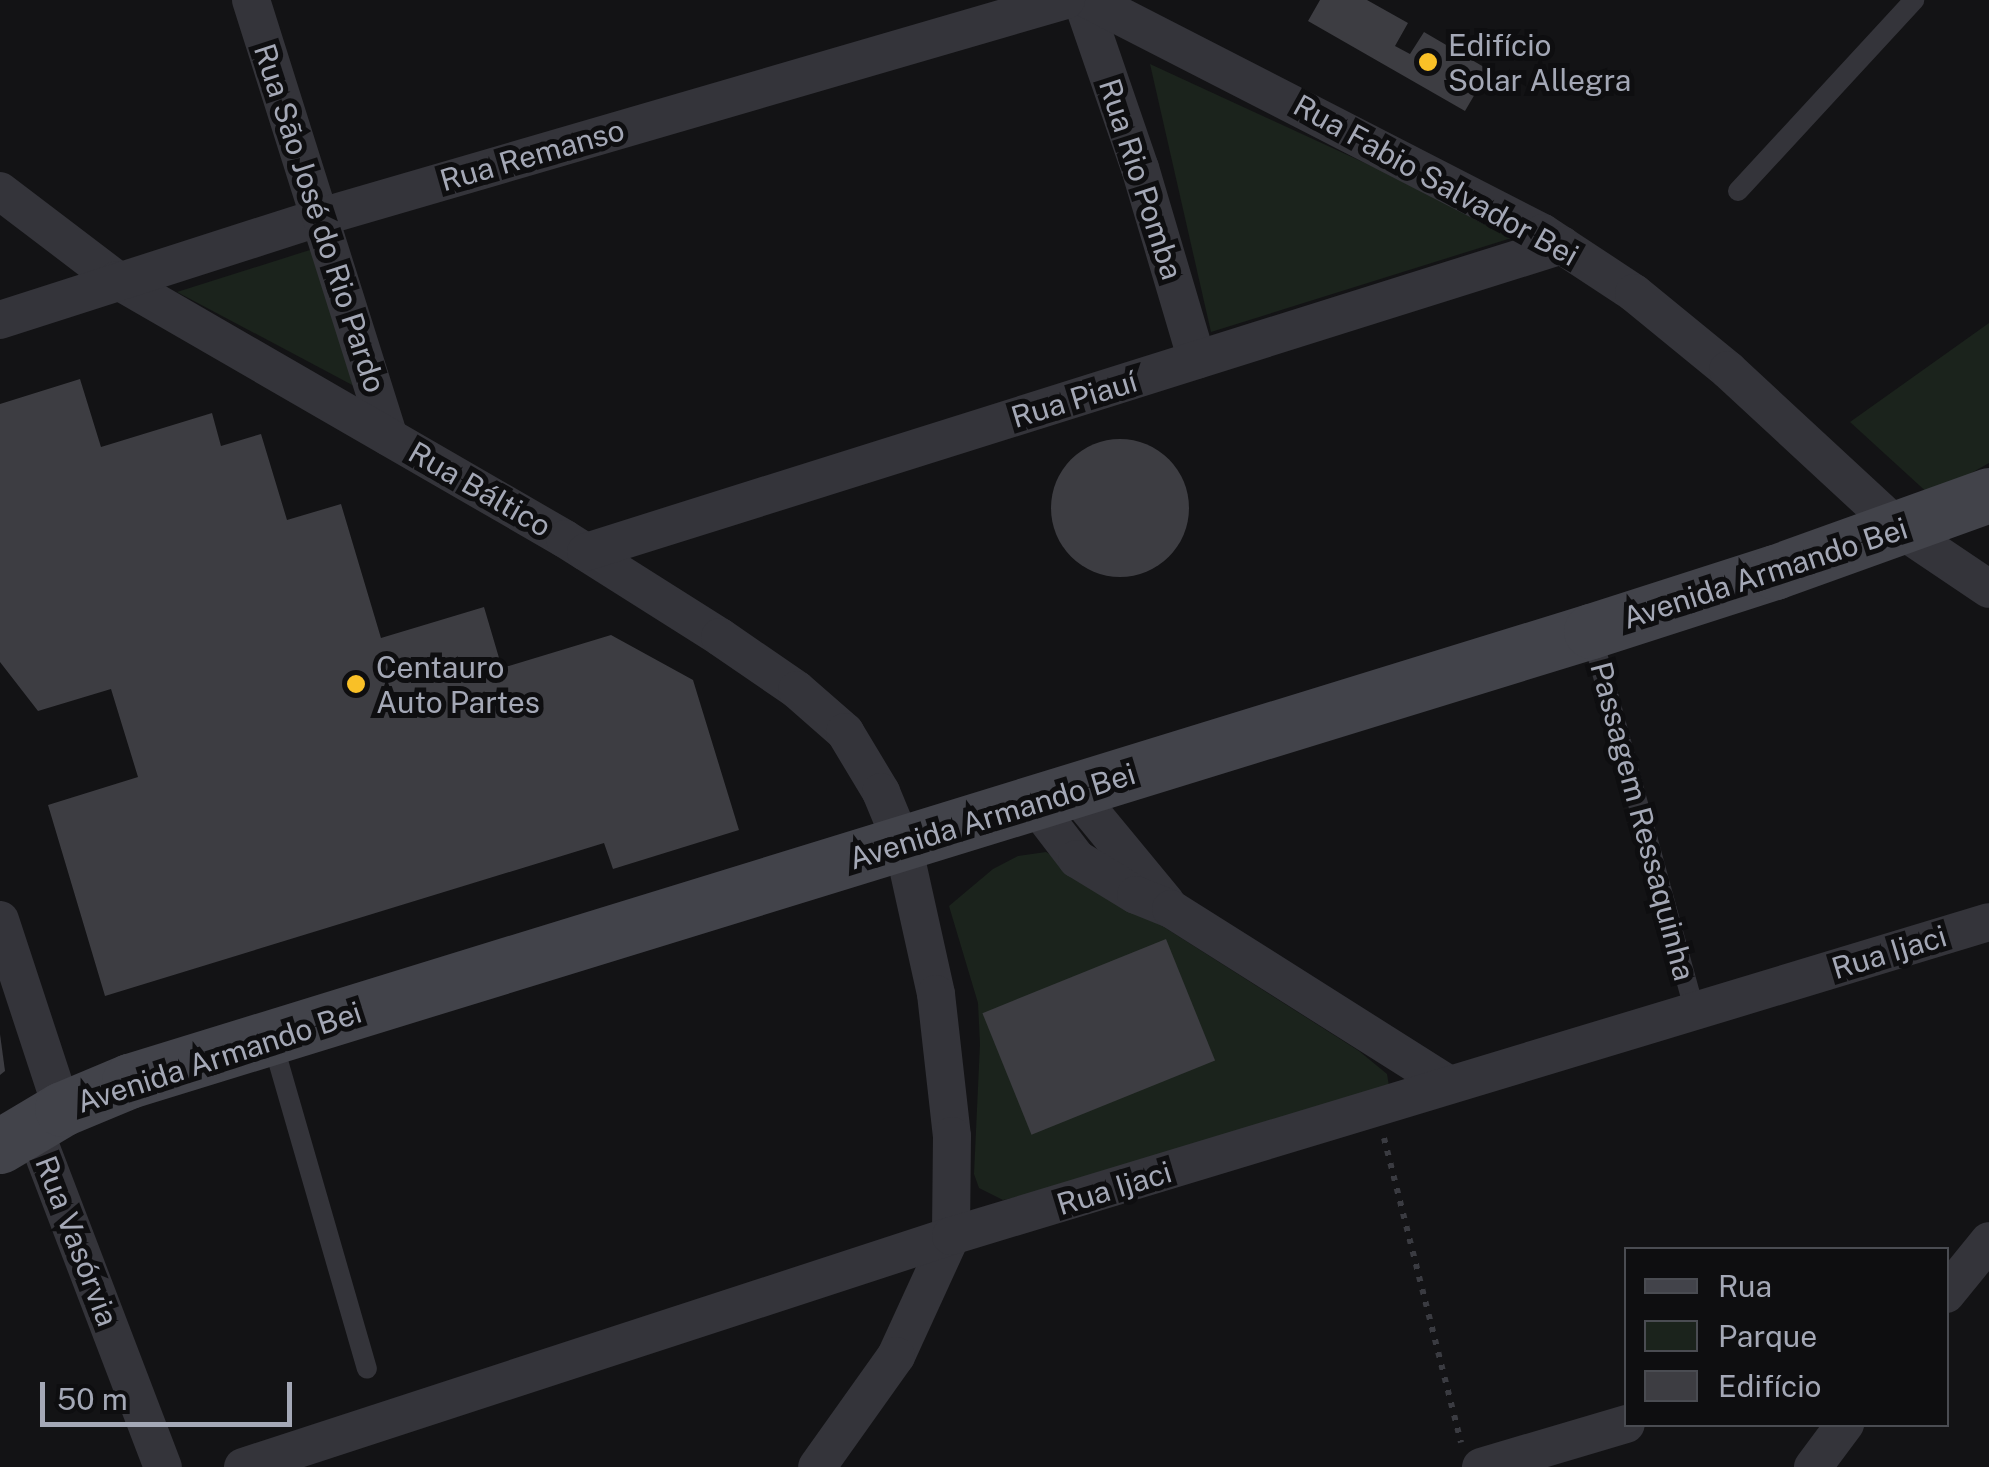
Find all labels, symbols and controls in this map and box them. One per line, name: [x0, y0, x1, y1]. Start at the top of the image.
place label: Edifício Solar Allegra: [1448, 27, 1631, 98]
street label: Rua São José do Rio Pardo: [246, 38, 394, 398]
marker: Edifício Solar Allegra: [1417, 51, 1439, 73]
street label: Rua Rio Pomba: [1092, 74, 1190, 284]
street label: Rua Fabio Salvador Bei: [1287, 87, 1585, 273]
street label: Rua Remanso: [436, 112, 628, 198]
street label: Rua Piauí: [1007, 363, 1141, 435]
street label: Rua Báltico: [402, 434, 558, 544]
street label: Avenida Armando Bei: [1618, 510, 1912, 636]
place label: Centauro Auto Partes: [376, 649, 540, 720]
street label: Passagem Ressaquinha: [1583, 658, 1703, 984]
marker: Centauro Auto Partes: [345, 673, 367, 695]
street label: Avenida Armando Bei: [845, 755, 1139, 877]
street label: Rua Ijaci: [1827, 918, 1951, 986]
street label: Avenida Armando Bei: [72, 994, 366, 1120]
street label: Rua Vasórvia: [28, 1150, 126, 1332]
street label: Rua Ijaci: [1052, 1154, 1176, 1222]
legend: [1624, 1247, 1949, 1427]
text: Rua: [1718, 1268, 1772, 1304]
text: Parque: [1718, 1318, 1817, 1354]
scale bar: [45, 1362, 298, 1424]
text: Edifício: [1718, 1368, 1822, 1404]
text: 50 m: [57, 1381, 128, 1417]

